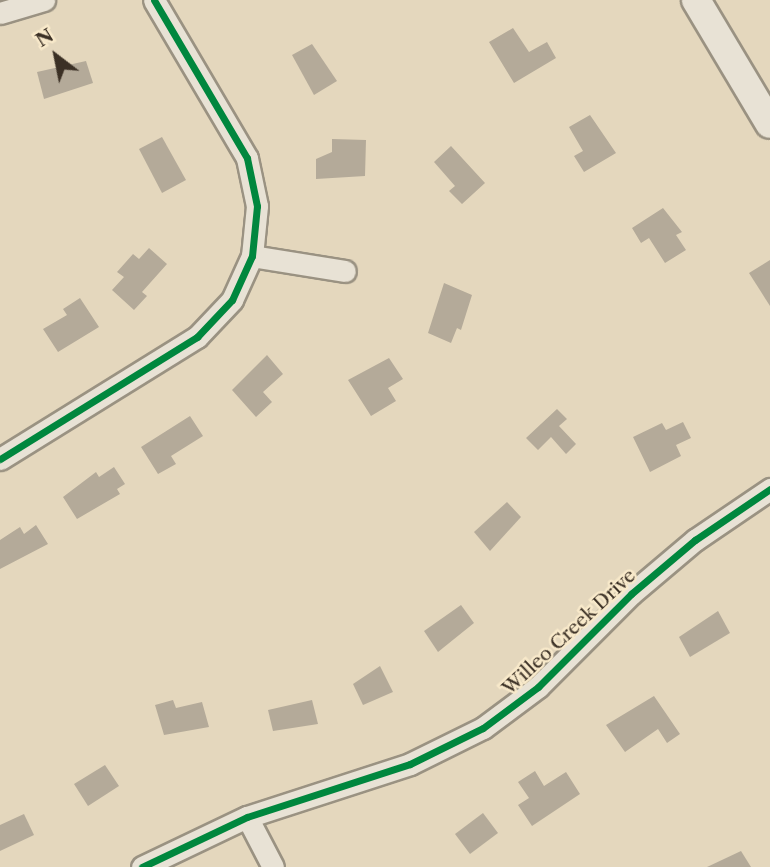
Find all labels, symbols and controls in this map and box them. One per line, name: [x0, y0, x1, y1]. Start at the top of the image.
north arrow: [21, 21, 91, 91]
text: N: [32, 24, 58, 52]
street label: Willeo Creek Drive: [497, 564, 641, 700]

